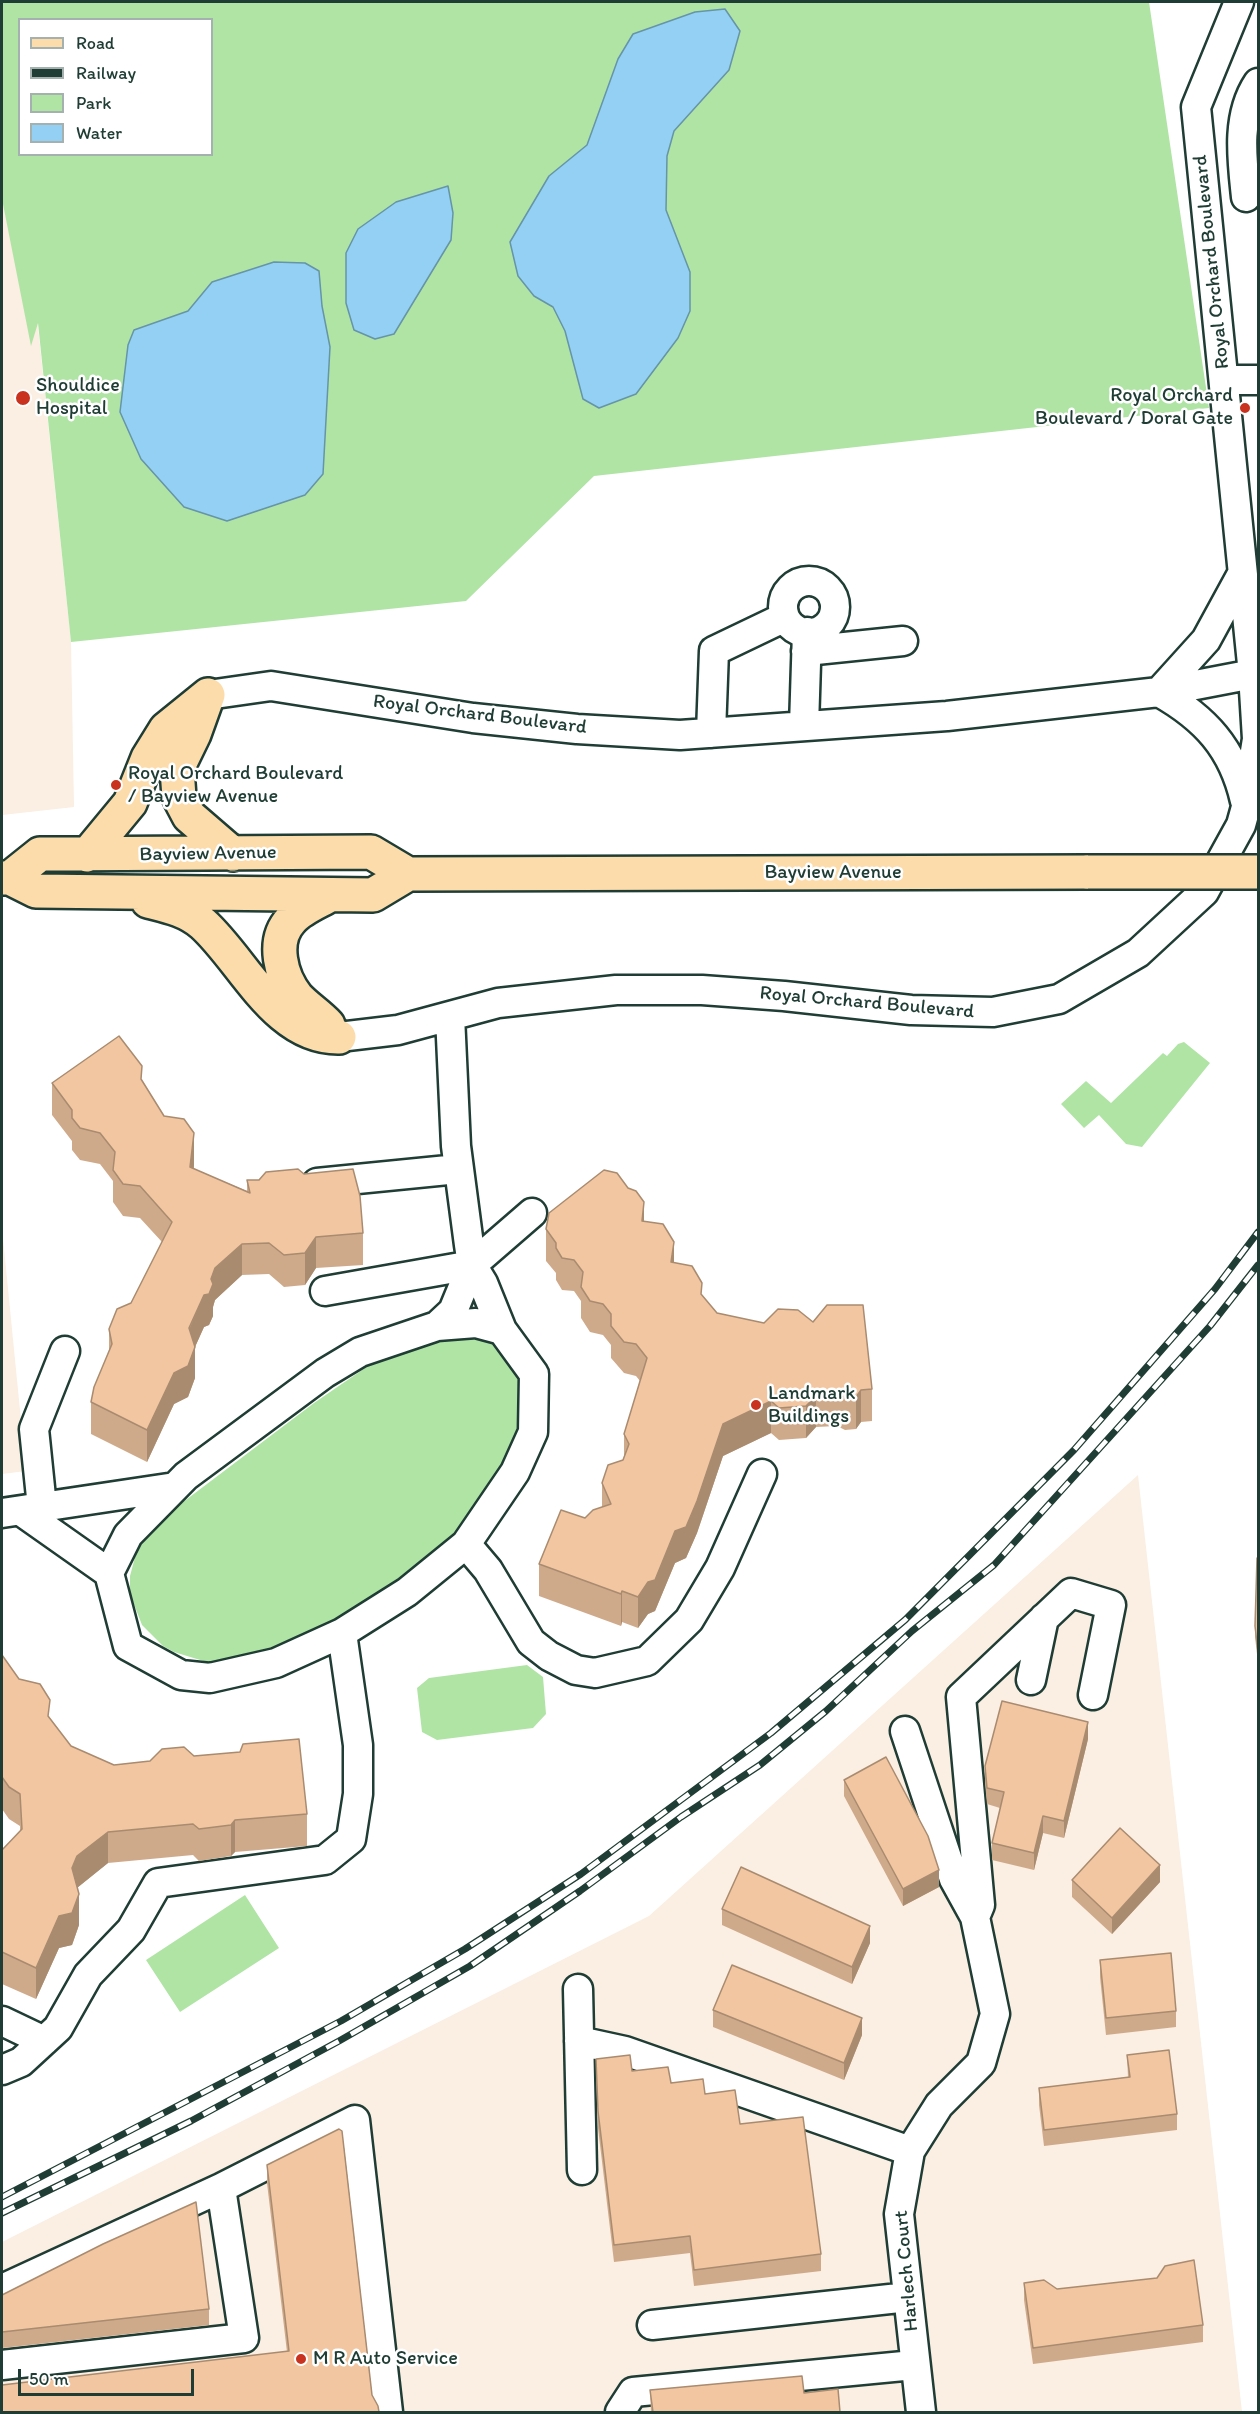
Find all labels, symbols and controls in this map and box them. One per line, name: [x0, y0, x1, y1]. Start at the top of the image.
legend: [18, 18, 213, 156]
text: Road: [76, 32, 115, 54]
text: Railway: [76, 62, 136, 84]
text: Park: [76, 92, 111, 114]
text: Water: [76, 122, 122, 144]
street label: Royal Orchard Boulevard: [1189, 154, 1235, 370]
place label: Shouldice Hospital: [36, 374, 120, 421]
place label: Royal Orchard Boulevard / Doral Gate: [1035, 384, 1233, 431]
marker: Shouldice Hospital: [14, 389, 32, 407]
marker: Royal Orchard Boulevard / Doral Gate: [1238, 401, 1252, 415]
street label: Royal Orchard Boulevard: [372, 690, 588, 740]
place label: Royal Orchard Boulevard / Bayview Avenue: [128, 762, 343, 809]
marker: Royal Orchard Boulevard / Bayview Avenue: [109, 778, 123, 792]
street label: Bayview Avenue: [139, 841, 277, 867]
street label: Bayview Avenue: [764, 861, 902, 885]
street label: Royal Orchard Boulevard: [759, 982, 975, 1024]
place label: Landmark Buildings: [768, 1382, 855, 1429]
marker: Landmark Buildings: [749, 1398, 763, 1412]
street label: Harlech Court: [890, 2209, 924, 2333]
place label: M R Auto Service: [313, 2347, 458, 2371]
marker: M R Auto Service: [294, 2352, 308, 2366]
scale bar: [21, 2357, 196, 2395]
text: 50 m: [29, 2368, 69, 2390]

